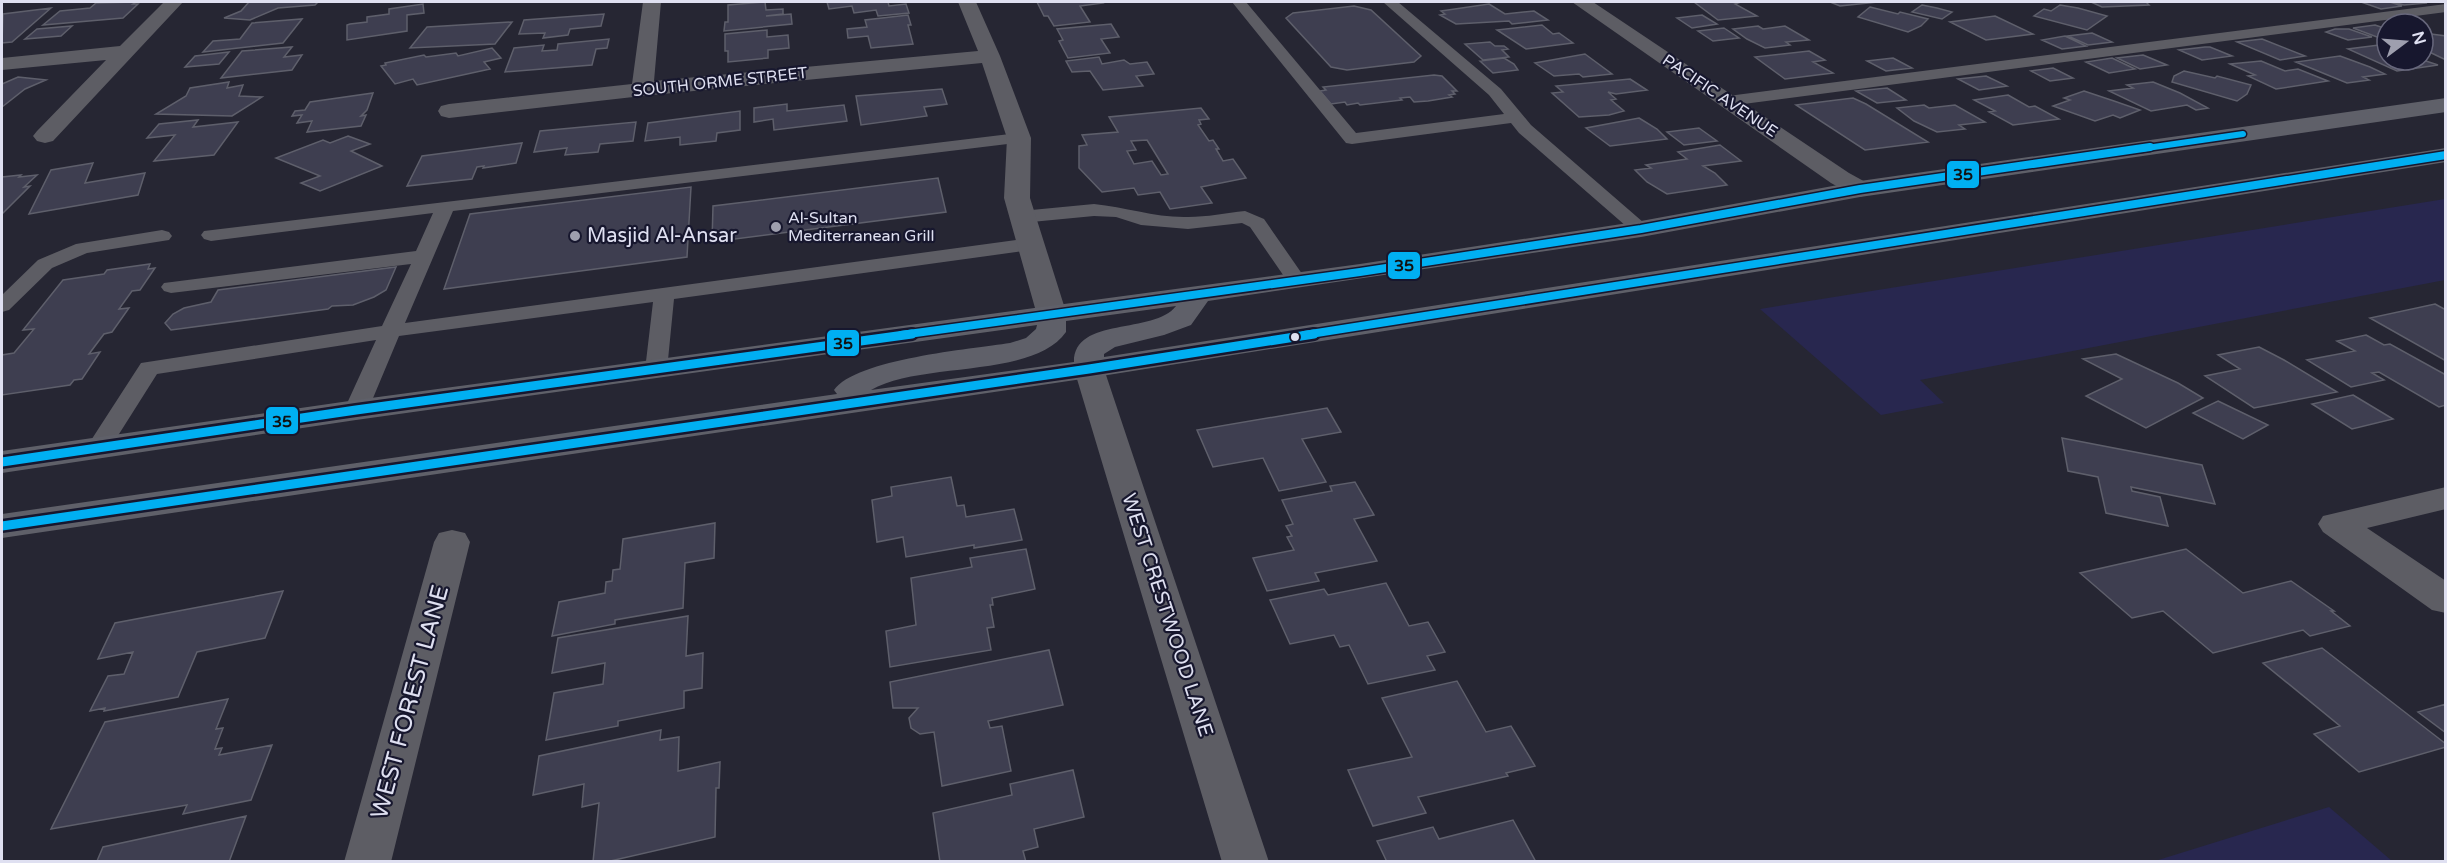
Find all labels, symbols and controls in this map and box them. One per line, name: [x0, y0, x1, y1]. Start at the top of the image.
north arrow: [2375, 12, 2435, 72]
text: N: [2407, 29, 2430, 47]
street label: PACIFIC AVENUE: [1659, 50, 1781, 142]
street label: SOUTH ORME STREET: [632, 63, 809, 101]
line badge: 35: [1946, 160, 1980, 189]
text: 35: [1953, 165, 1973, 185]
place label: Al-Sultan Mediterranean Grill: [788, 208, 935, 246]
marker: Al-Sultan Mediterranean Grill: [769, 220, 783, 234]
place label: Masjid Al-Ansar: [587, 224, 737, 248]
marker: Masjid Al-Ansar: [568, 229, 582, 243]
line badge: 35: [1387, 251, 1421, 280]
text: 35: [1394, 256, 1414, 276]
line badge: 35: [826, 329, 860, 357]
unlabelled marker: [1289, 331, 1301, 343]
text: 35: [833, 334, 853, 354]
line badge: 35: [265, 406, 299, 435]
text: 35: [272, 412, 292, 432]
street label: WEST CRESTWOOD LANE: [1116, 490, 1218, 740]
street label: WEST FOREST LANE: [365, 582, 455, 822]

